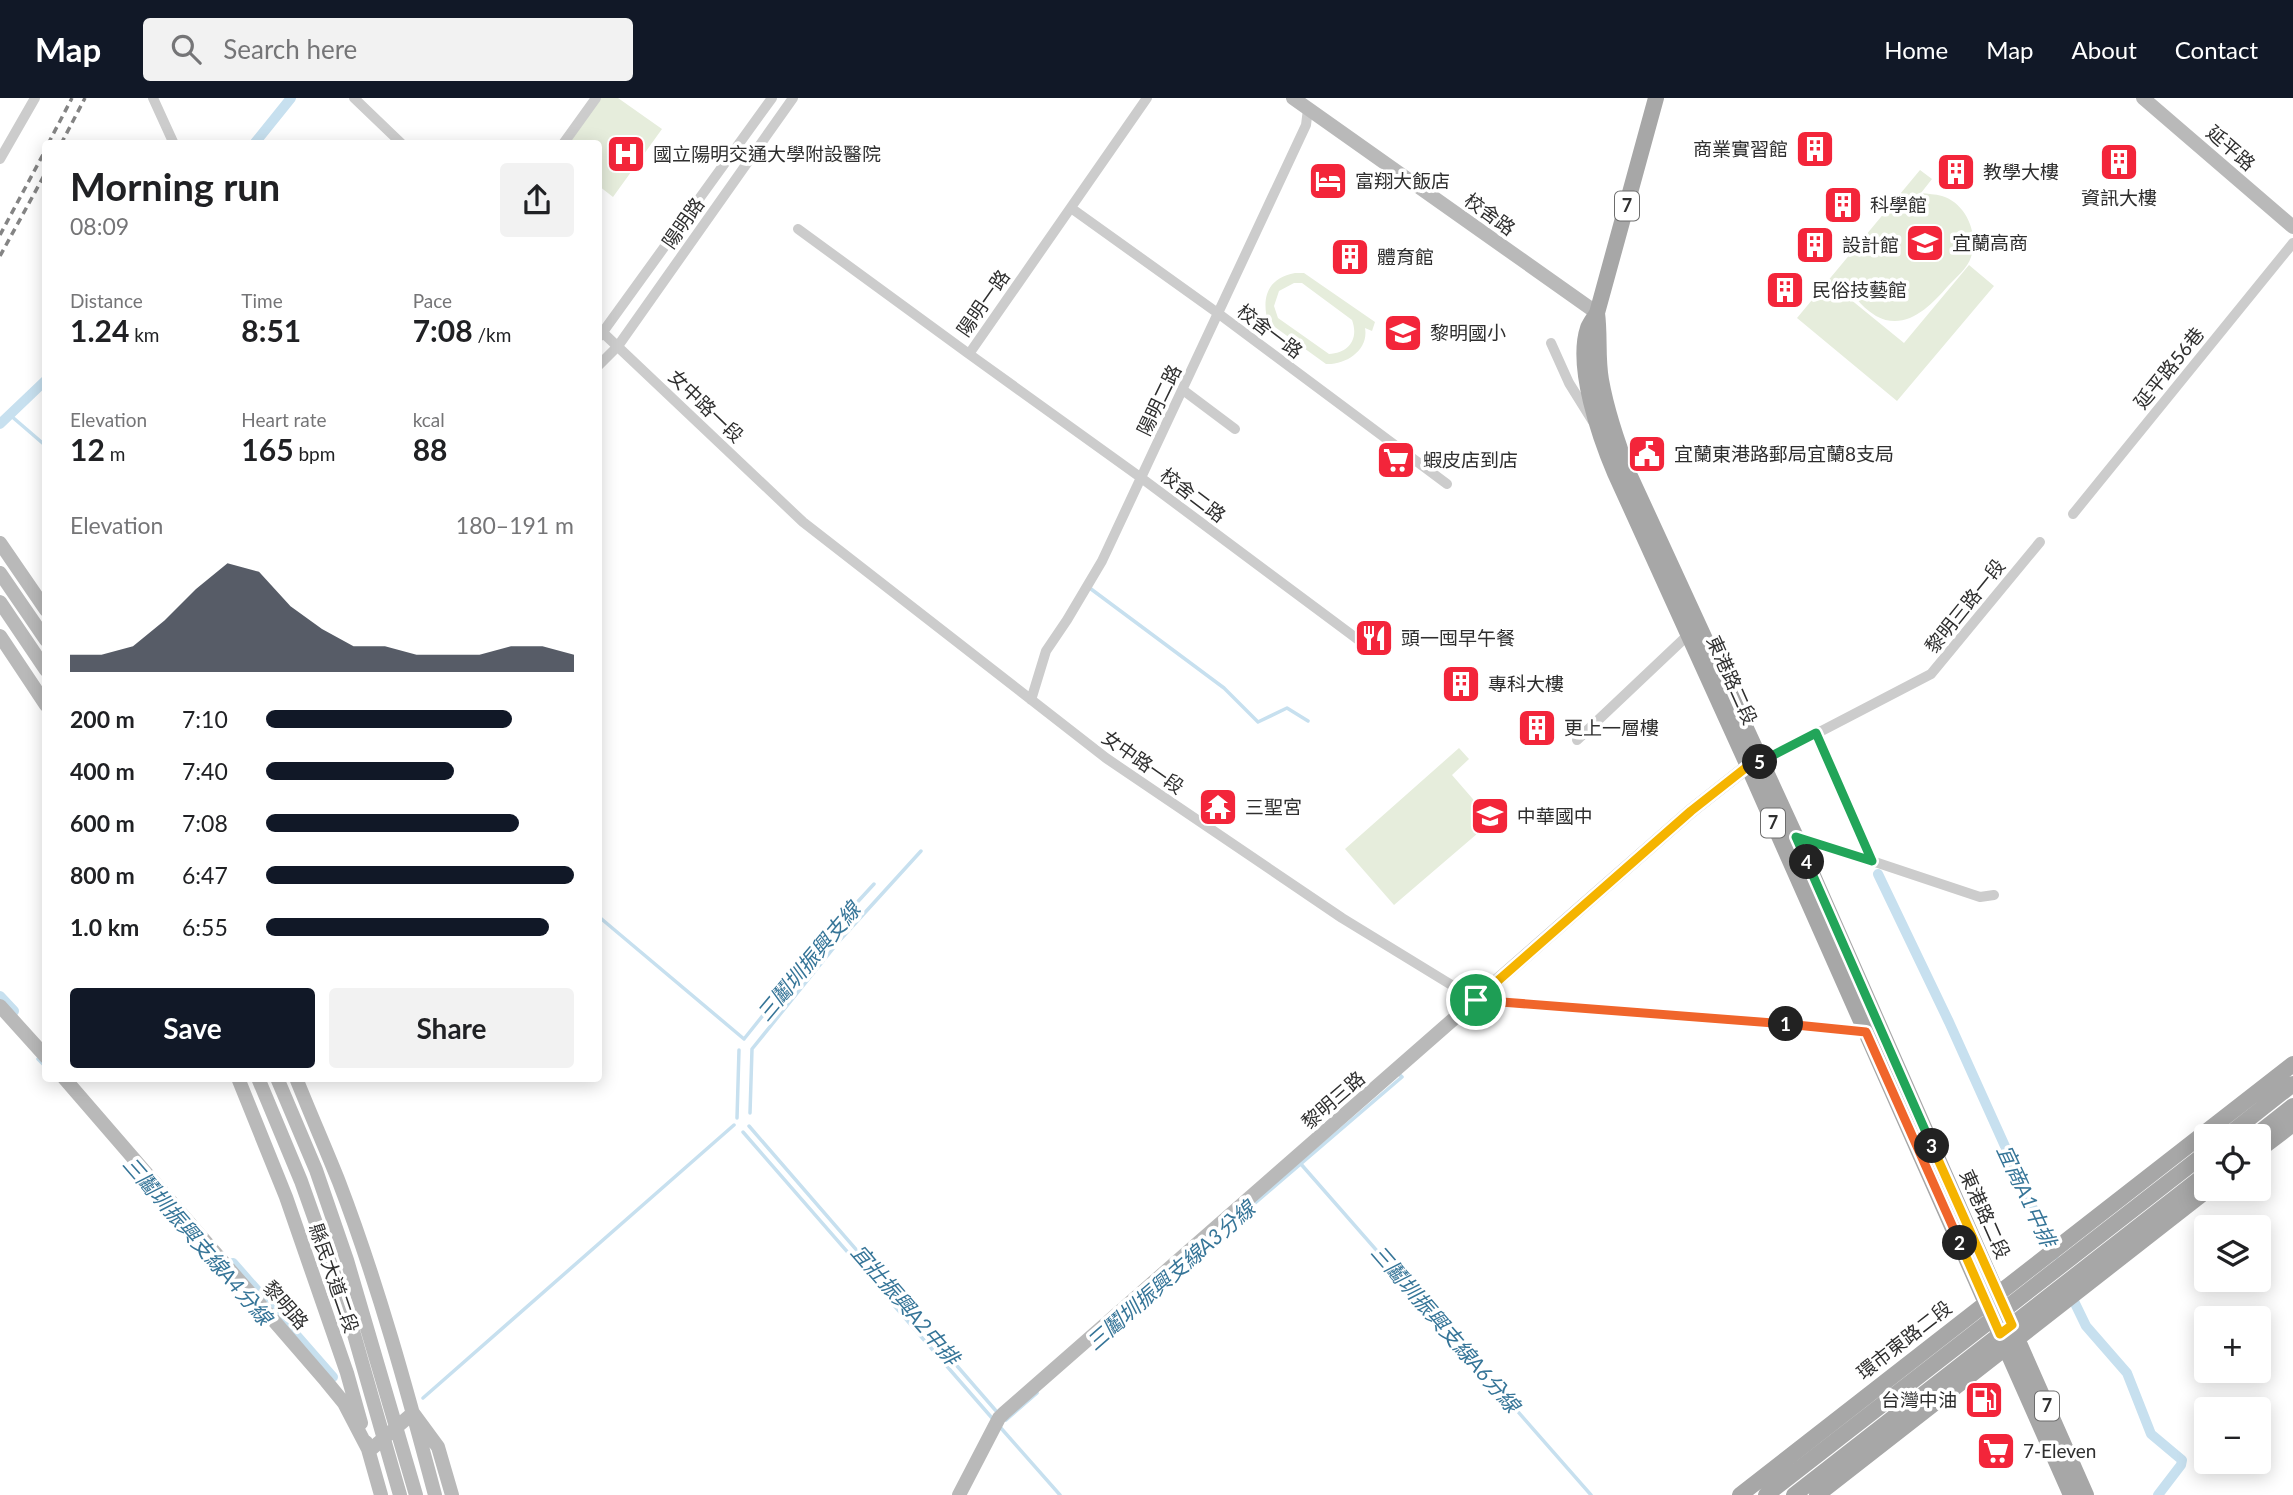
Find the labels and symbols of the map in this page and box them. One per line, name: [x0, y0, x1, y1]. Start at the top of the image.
street label: 延平路: [2202, 120, 2260, 175]
building icon: 商業實習館: [1794, 128, 1836, 170]
hospital icon: 國立陽明交通大學附設醫院: [605, 133, 647, 175]
place label: 商業實習館: [1693, 137, 1788, 160]
building icon: 資訊大樓: [2098, 141, 2140, 183]
place label: 國立陽明交通大學附設醫院: [653, 142, 881, 165]
building icon: 教學大樓: [1935, 151, 1977, 193]
hotel icon: 富翔大飯店: [1307, 160, 1349, 202]
place label: 教學大樓: [1983, 160, 2059, 183]
place label: 富翔大飯店: [1355, 169, 1450, 192]
building icon: 科學館: [1822, 184, 1864, 226]
place label: 資訊大樓: [2081, 186, 2157, 209]
street label: 校舍路: [1460, 188, 1520, 240]
road number: 7: [1615, 192, 1639, 220]
street label: 陽明路: [657, 193, 708, 253]
place label: 科學館: [1870, 193, 1927, 216]
school or university icon: 宜蘭高商: [1904, 222, 1946, 264]
building icon: 設計館: [1794, 224, 1836, 266]
place label: 宜蘭高商: [1952, 231, 2028, 254]
place label: 設計館: [1842, 233, 1899, 256]
building icon: 體育館: [1329, 236, 1371, 278]
place label: 體育館: [1377, 245, 1434, 268]
street label: 陽明一路: [951, 265, 1014, 340]
building icon: 民俗技藝館: [1764, 269, 1806, 311]
place label: 民俗技藝館: [1812, 278, 1907, 301]
street label: 校舍一路: [1233, 299, 1308, 363]
school or university icon: 黎明國小: [1382, 312, 1424, 354]
place label: 黎明國小: [1430, 321, 1506, 344]
street label: 延平路56巷: [2129, 322, 2208, 413]
street label: 陽明二路: [1132, 361, 1186, 439]
street label: 女中路一段: [664, 364, 749, 447]
public building icon: 宜蘭東港路郵局宜蘭8支局: [1626, 433, 1668, 475]
supermarket icon: 蝦皮店到店: [1375, 439, 1417, 481]
place label: 宜蘭東港路郵局宜蘭8支局: [1674, 442, 1894, 465]
place label: 蝦皮店到店: [1423, 448, 1518, 471]
street label: 校舍二路: [1156, 463, 1231, 527]
street label: 黎明三路一段: [1920, 554, 2009, 657]
restaurant icon: 頭一囤早午餐: [1353, 617, 1395, 659]
place label: 頭一囤早午餐: [1401, 626, 1515, 649]
street label: 東港路二段: [1703, 632, 1762, 728]
building icon: 專科大樓: [1440, 663, 1482, 705]
place label: 專科大樓: [1488, 672, 1564, 695]
building icon: 更上一層樓: [1516, 707, 1558, 749]
place label: 更上一層樓: [1564, 716, 1659, 739]
street label: 女中路一段: [1098, 725, 1189, 798]
pin: 5: [1742, 744, 1778, 780]
temple icon: 三聖宮: [1197, 786, 1239, 828]
place label: 三聖宮: [1245, 795, 1302, 818]
school or university icon: 中華國中: [1469, 795, 1511, 837]
place label: 中華國中: [1517, 804, 1593, 827]
road number: 7: [1761, 808, 1785, 838]
pin: 4: [1790, 844, 1825, 880]
water label: 三鬮圳振興支線: [751, 895, 866, 1025]
pin: [1446, 970, 1506, 1030]
pin: 1: [1768, 1006, 1803, 1042]
street label: 黎明三路: [1296, 1066, 1369, 1133]
pin: 3: [1914, 1128, 1950, 1164]
water label: 宜商A1中排: [1993, 1140, 2063, 1253]
water label: 三鬮圳振興支線A4分線: [118, 1151, 279, 1331]
street label: 東港路二段: [1956, 1166, 2015, 1262]
water label: 三鬮圳振興支線A3分線: [1081, 1194, 1261, 1355]
street label: 縣民大道二段: [305, 1220, 364, 1335]
pin: 2: [1942, 1226, 1978, 1260]
water label: 宜壯振興A2中排: [847, 1239, 967, 1372]
water label: 三鬮圳振興支線A6分線: [1367, 1239, 1527, 1418]
street label: 黎明路: [259, 1276, 314, 1334]
street label: 環市東路二段: [1852, 1295, 1956, 1384]
fuel station icon: 台灣中油: [1963, 1379, 2005, 1421]
place label: 台灣中油: [1881, 1388, 1957, 1411]
road number: 7: [2035, 1392, 2059, 1420]
supermarket icon: 7-Eleven: [1975, 1430, 2017, 1472]
place label: 7-Eleven: [2023, 1439, 2096, 1462]

